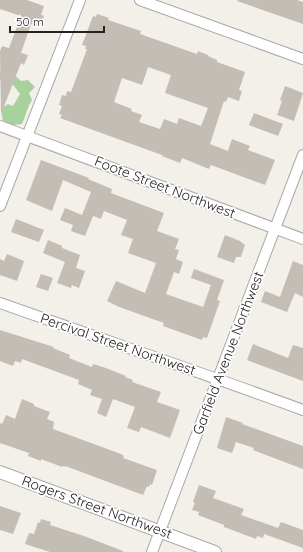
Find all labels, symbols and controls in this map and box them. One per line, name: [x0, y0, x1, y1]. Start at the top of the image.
scale bar: [10, 8, 104, 34]
text: 50 m: [16, 14, 44, 29]
street label: Foote Street Northwest: [92, 152, 238, 222]
street label: Garfield Avenue Northwest: [189, 269, 268, 437]
street label: Percival Street Northwest: [38, 309, 198, 379]
street label: Rogers Street Northwest: [19, 471, 175, 543]

